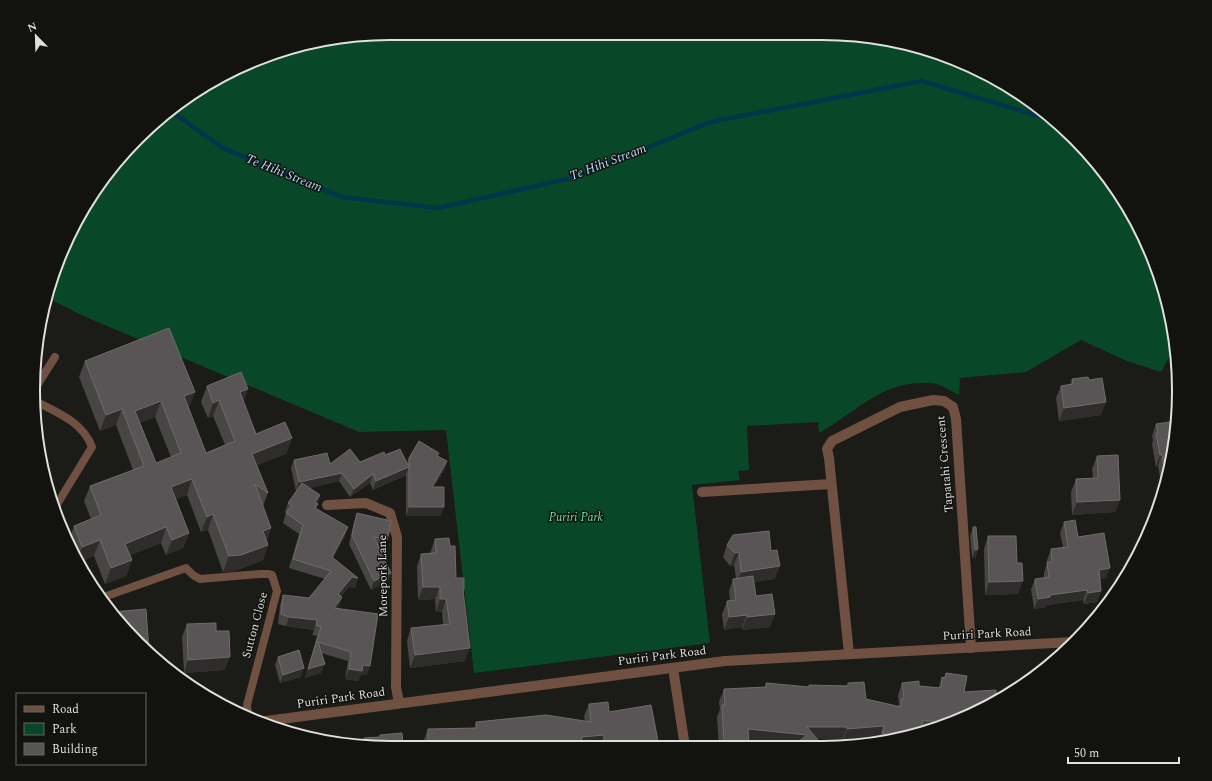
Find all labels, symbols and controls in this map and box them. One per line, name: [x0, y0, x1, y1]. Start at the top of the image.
north arrow: [16, 16, 56, 56]
text: N: [25, 18, 40, 37]
water label: Te Hihi Stream: [567, 138, 649, 186]
water label: Te Hihi Stream: [243, 149, 325, 197]
street label: Tapatahi Crescent: [931, 415, 959, 513]
park label: Puriri Park: [549, 508, 604, 527]
street label: Morepork Lane: [373, 534, 393, 617]
street label: Sutton Close: [237, 590, 273, 660]
street label: Puriri Park Road: [942, 622, 1032, 646]
street label: Puriri Park Road: [617, 641, 708, 671]
street label: Puriri Park Road: [295, 682, 387, 714]
legend: [16, 693, 146, 765]
text: Road: [52, 700, 79, 719]
text: Park: [52, 720, 77, 739]
scale bar: [1068, 739, 1179, 765]
text: Building: [52, 740, 98, 759]
text: 50 m: [1074, 744, 1099, 763]

